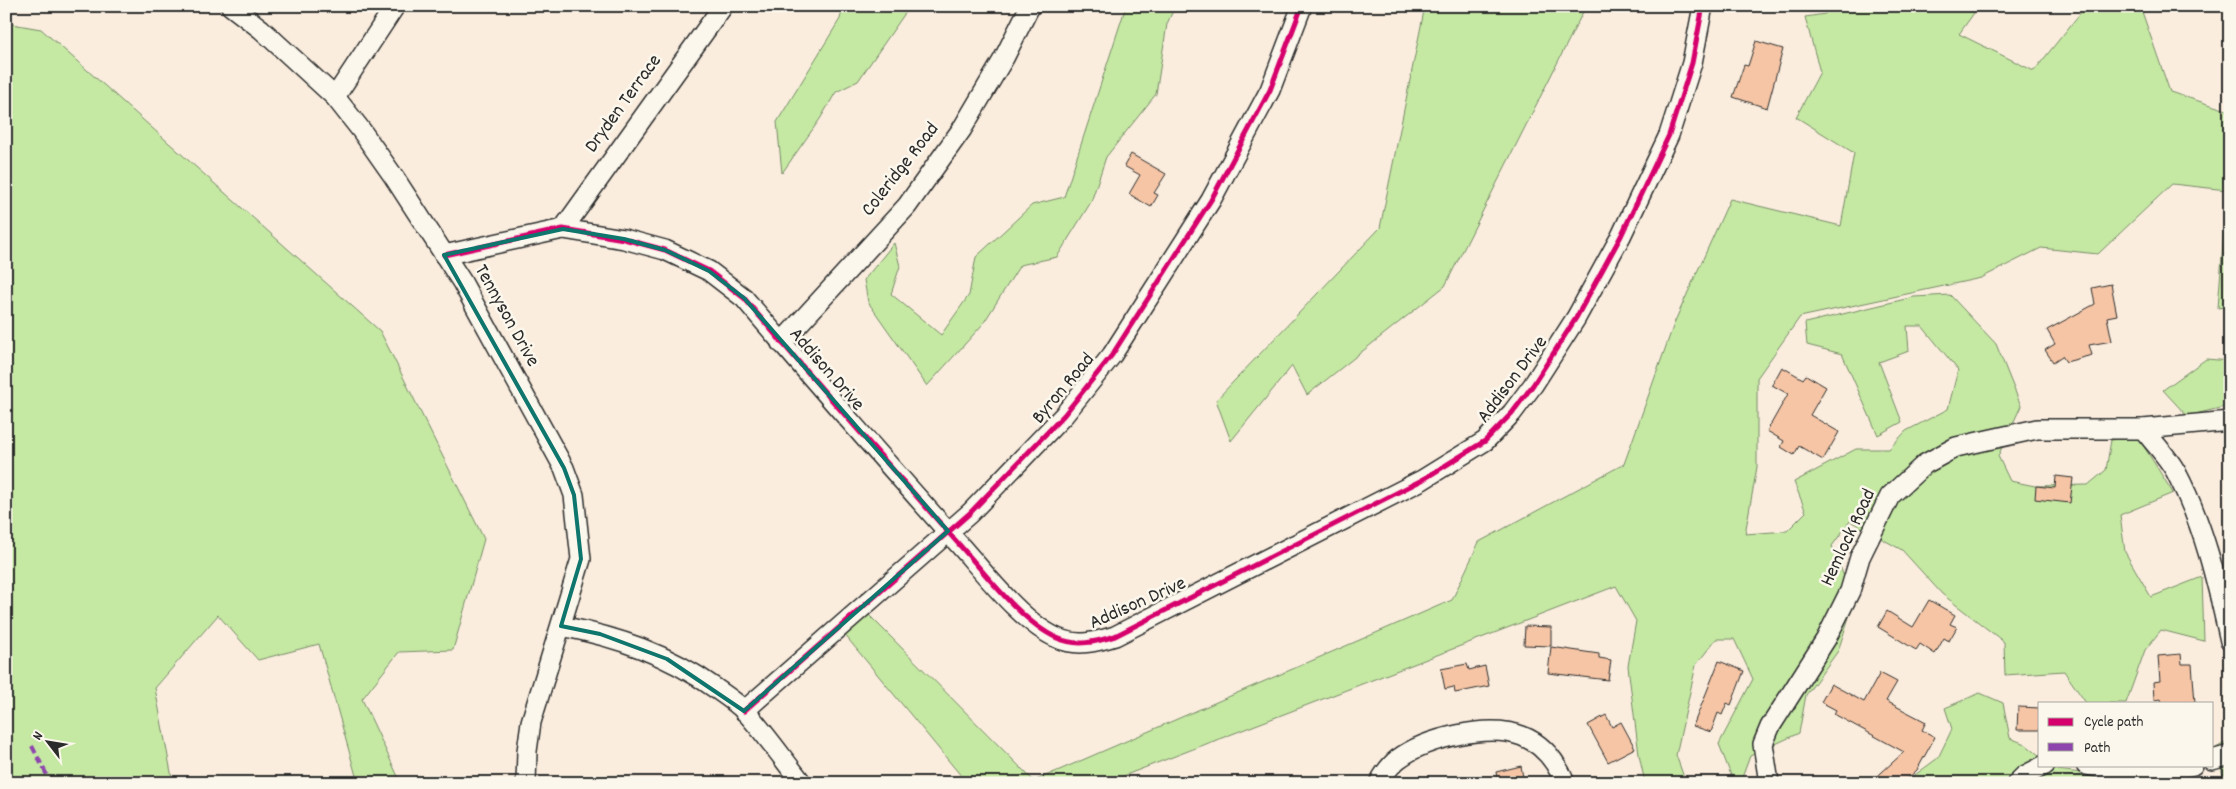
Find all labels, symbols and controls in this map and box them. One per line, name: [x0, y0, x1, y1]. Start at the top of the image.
street label: Dryden Terrace: [579, 49, 669, 159]
street label: Coleridge Road: [855, 117, 947, 223]
street label: Tennyson Drive: [466, 260, 546, 372]
street label: Addison Drive: [782, 322, 870, 418]
street label: Addison Drive: [1471, 330, 1555, 430]
street label: Byron Road: [1026, 347, 1102, 431]
street label: Hemlock Road: [1814, 485, 1884, 591]
street label: Addison Drive: [1085, 570, 1191, 638]
legend: [2038, 702, 2214, 766]
text: Cycle path: [2084, 712, 2144, 734]
north arrow: [22, 716, 72, 766]
text: N: [28, 728, 49, 744]
text: Path: [2084, 738, 2110, 760]

